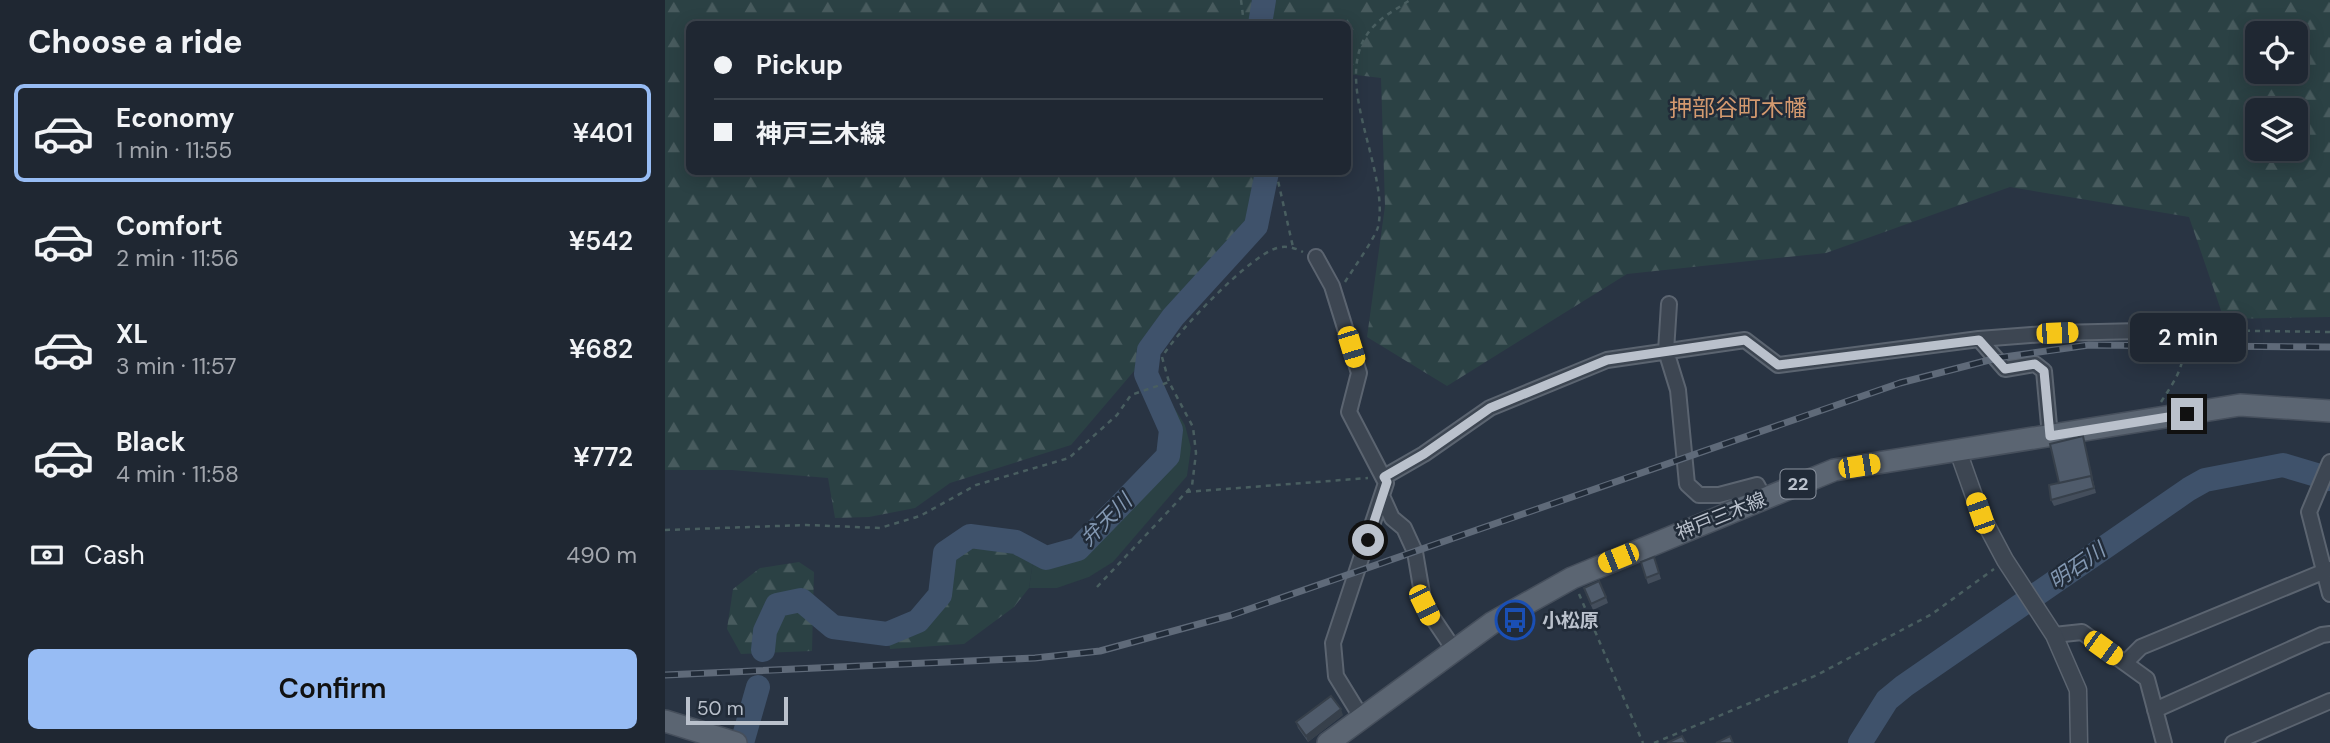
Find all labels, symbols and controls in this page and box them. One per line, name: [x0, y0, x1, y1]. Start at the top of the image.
text: Choose a ride: [28, 21, 243, 63]
map controls: [2245, 21, 2308, 161]
button: locate: [2245, 21, 2308, 84]
text: Pickup: [756, 48, 843, 82]
district label: 押部谷町木幡: [1669, 93, 1807, 123]
button: layers: [2245, 98, 2308, 161]
text: Economy: [116, 101, 234, 135]
icon: car: [32, 102, 95, 165]
text: ¥401: [573, 116, 633, 150]
text: 神戸三木線: [756, 117, 886, 151]
text: 1 min · 11:55: [116, 135, 232, 165]
text: Comfort: [116, 209, 222, 243]
icon: car: [32, 210, 95, 273]
text: ¥542: [569, 224, 633, 258]
text: 2 min · 11:56: [116, 243, 239, 273]
callout: 2 min: [2129, 312, 2245, 362]
text: XL: [116, 317, 148, 351]
icon: car: [32, 318, 95, 381]
car: [2036, 322, 2079, 344]
text: 2 min: [2158, 322, 2218, 352]
car: [1335, 324, 1368, 370]
text: ¥682: [569, 332, 633, 366]
text: 3 min · 11:57: [116, 351, 237, 381]
route end: [2171, 398, 2203, 430]
text: Black: [116, 425, 186, 459]
icon: car: [32, 426, 95, 489]
text: ¥772: [573, 440, 633, 474]
car: [1837, 452, 1882, 480]
text: 4 min · 11:58: [116, 459, 239, 489]
road number: 22: [1781, 470, 1815, 498]
water label: 弁天川: [1074, 486, 1140, 552]
street label: 神戸三木線: [1672, 487, 1770, 545]
car: [1964, 490, 1997, 536]
route start: [1352, 524, 1384, 556]
water label: 明石川: [2043, 535, 2112, 596]
icon: cash: [28, 536, 66, 574]
text: Cash: [84, 538, 145, 572]
text: 490 m: [566, 540, 637, 570]
car: [1595, 540, 1642, 576]
car: [1406, 582, 1443, 628]
bus stop icon: 小松原: [1494, 599, 1536, 641]
place label: 小松原: [1542, 608, 1599, 633]
car: [2080, 627, 2127, 669]
button: Confirm: [28, 649, 637, 729]
scale bar: [686, 694, 787, 726]
text: 50 m: [697, 696, 744, 721]

